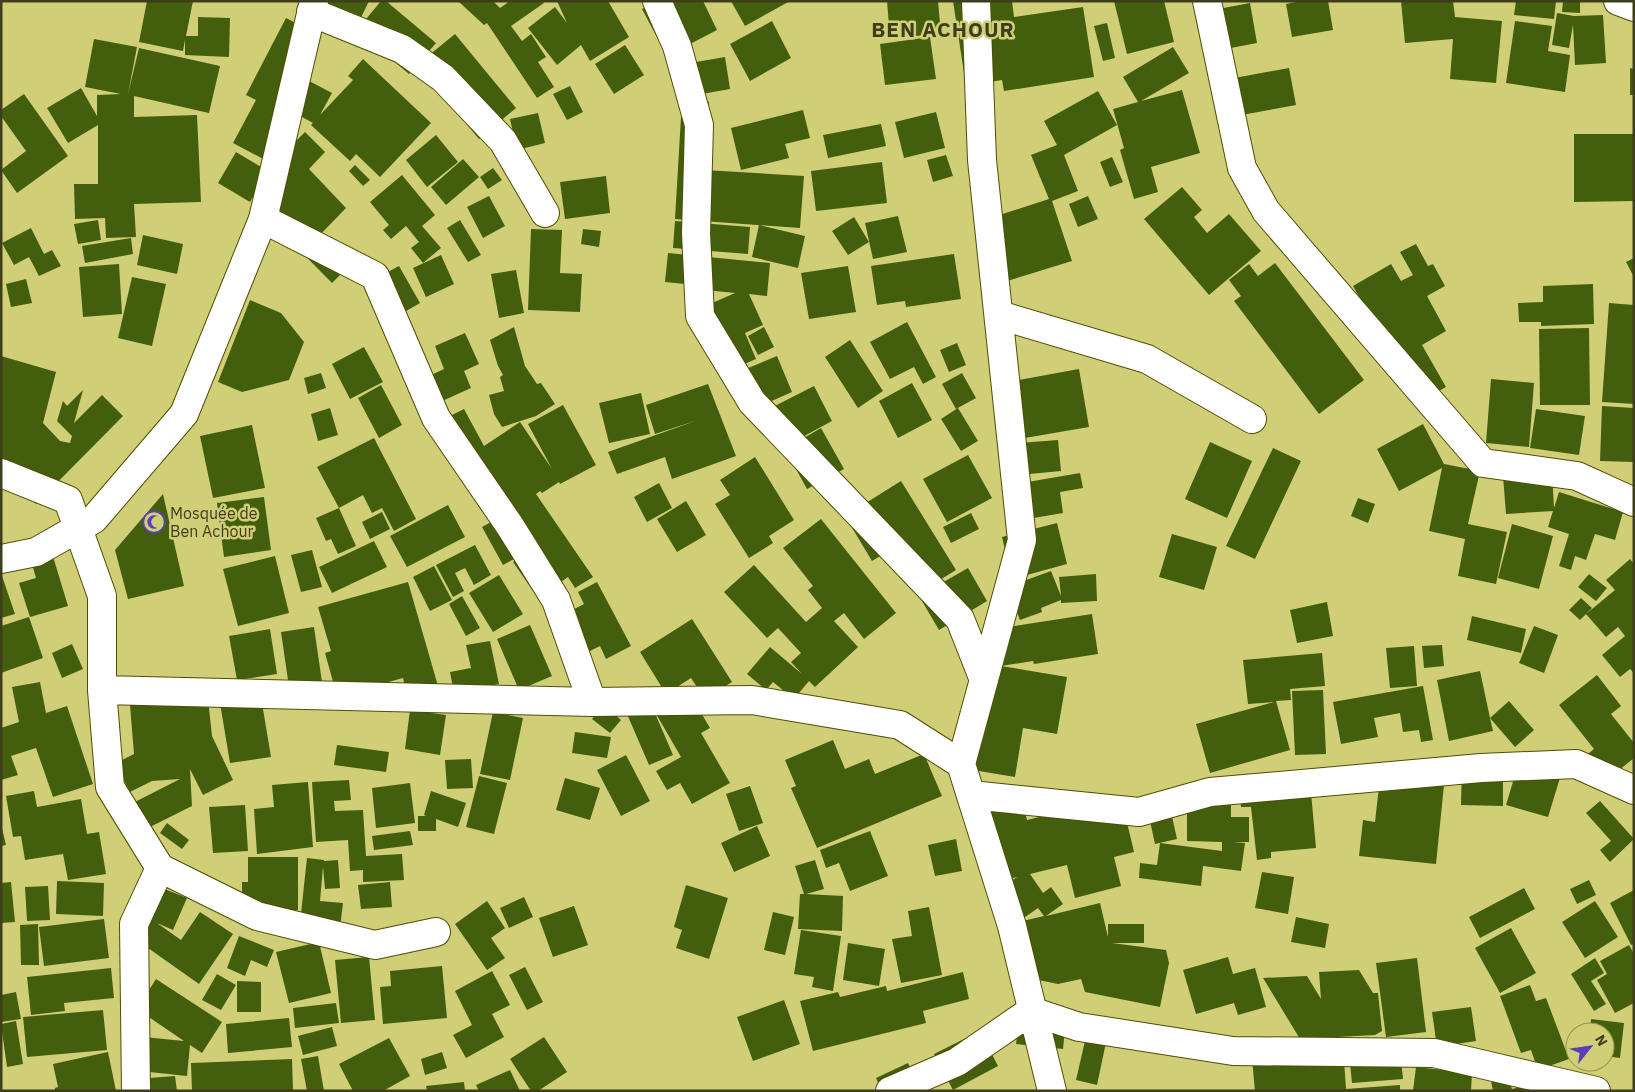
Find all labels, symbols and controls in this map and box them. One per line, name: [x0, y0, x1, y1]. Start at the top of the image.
district label: BEN ACHOUR: [871, 15, 1015, 43]
place label: Mosquée de Ben Achour: [170, 503, 258, 541]
mosque icon: Mosquée de Ben Achour: [142, 510, 166, 534]
north arrow: [1565, 1022, 1615, 1072]
text: N: [1591, 1032, 1612, 1049]

